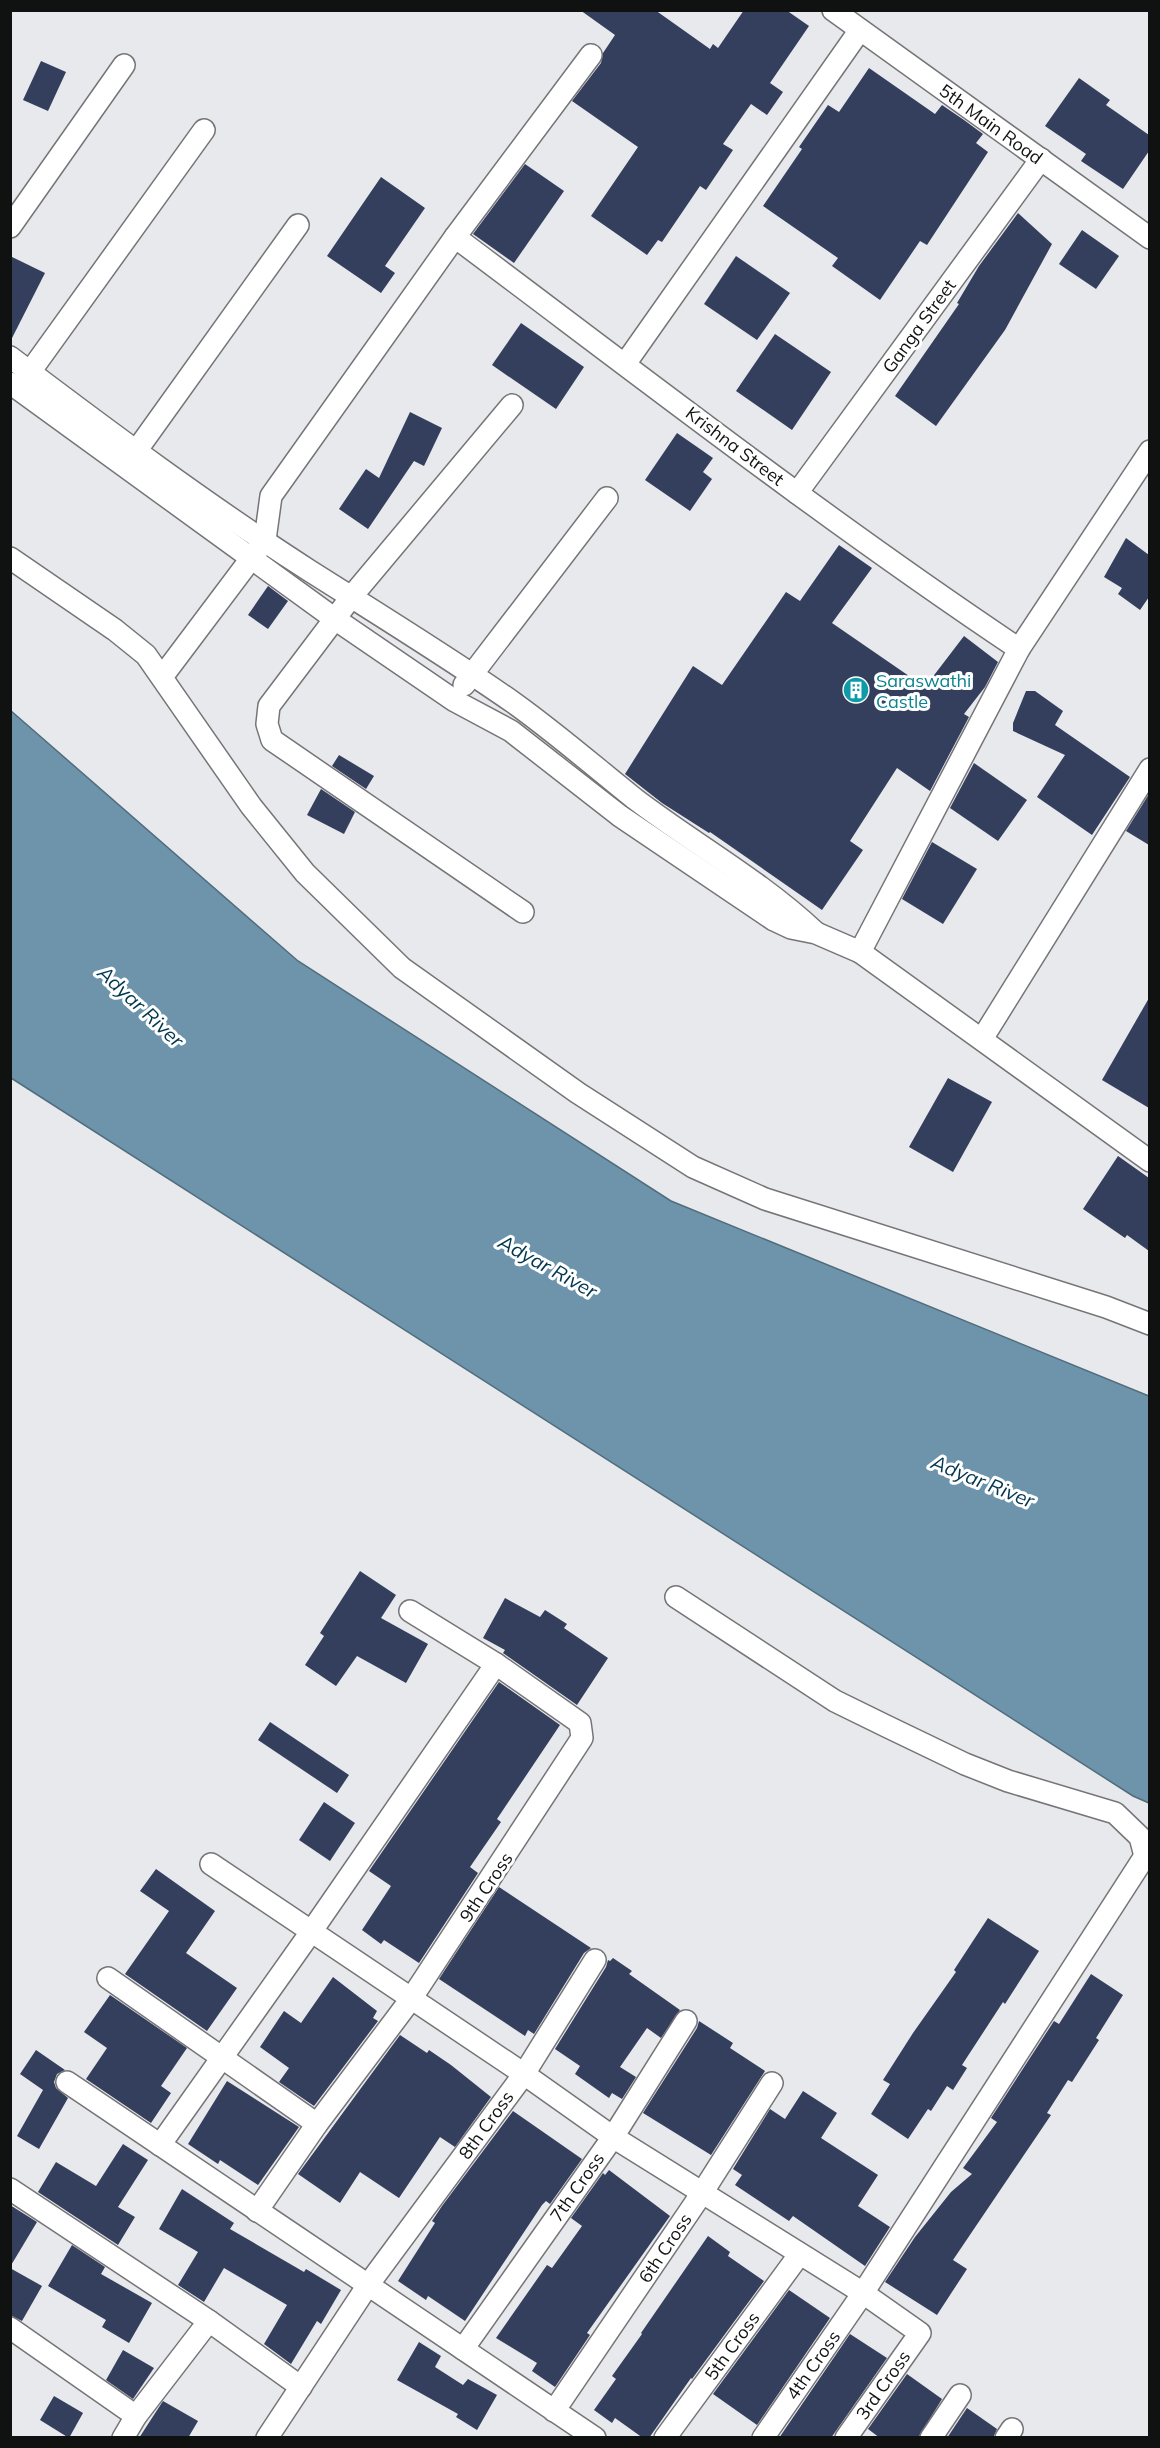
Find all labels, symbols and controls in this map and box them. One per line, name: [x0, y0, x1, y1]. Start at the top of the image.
street label: 5th Main Road: [935, 79, 1047, 169]
street label: Ganga Street: [877, 274, 961, 378]
street label: Krishna Street: [681, 401, 789, 491]
place label: Saraswathi Castle: [876, 669, 971, 713]
building icon: Saraswathi Castle: [841, 675, 871, 705]
water label: Adyar River: [92, 959, 190, 1053]
water label: Adyar River: [494, 1228, 602, 1304]
water label: Adyar River: [927, 1449, 1039, 1513]
street label: 9th Cross: [454, 1848, 518, 1926]
street label: 8th Cross: [453, 2086, 519, 2164]
street label: 7th Cross: [545, 2148, 609, 2226]
street label: 6th Cross: [633, 2209, 697, 2287]
street label: 5th Cross: [699, 2307, 765, 2385]
street label: 4th Cross: [781, 2326, 845, 2404]
street label: 3rd Cross: [851, 2346, 915, 2424]

